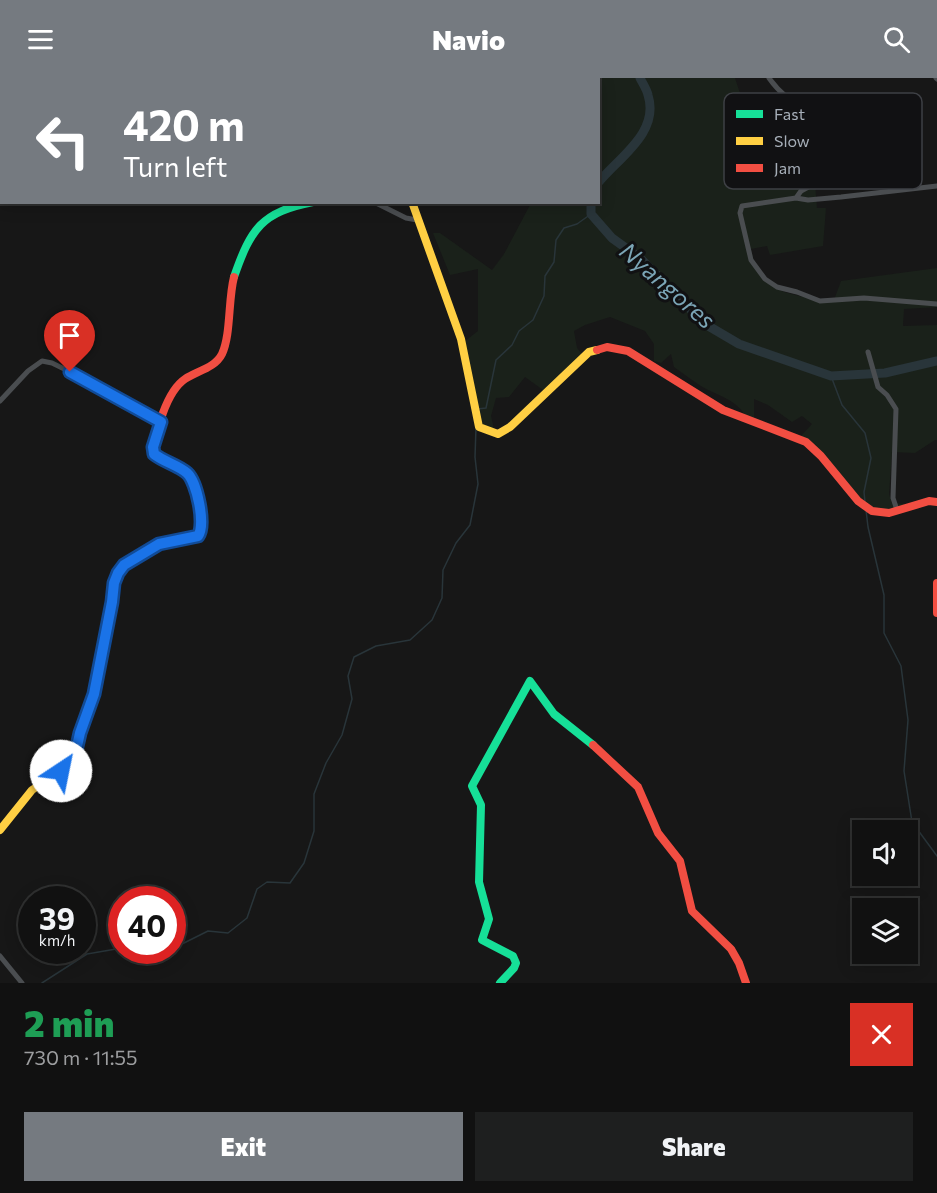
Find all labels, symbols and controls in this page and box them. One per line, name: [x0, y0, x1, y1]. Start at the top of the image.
icon: menu: [24, 23, 57, 56]
text: Navio: [432, 23, 505, 56]
icon: search: [880, 23, 913, 56]
legend: [724, 93, 922, 189]
text: 420 m: [123, 98, 245, 150]
icon: left: [24, 102, 102, 180]
text: Fast: [774, 104, 805, 123]
text: Slow: [774, 131, 810, 150]
text: Turn left: [123, 150, 227, 183]
text: Jam: [774, 158, 801, 177]
water label: Nyangores: [615, 236, 721, 334]
pin: [44, 310, 95, 372]
icon: arrive: [53, 319, 86, 352]
position arrow: [29, 739, 93, 803]
map controls: [852, 820, 918, 964]
button: sound: [852, 820, 918, 886]
speed limit sign: 40: [108, 886, 186, 964]
button: layers: [852, 898, 918, 964]
text: 39: [39, 899, 75, 936]
text: km/h: [39, 931, 75, 949]
text: 2 min: [24, 1000, 114, 1044]
button: close: [850, 1003, 913, 1066]
text: 730 m · 11:55: [24, 1045, 137, 1069]
button: Exit: [24, 1112, 463, 1181]
button: Share: [475, 1112, 913, 1181]

